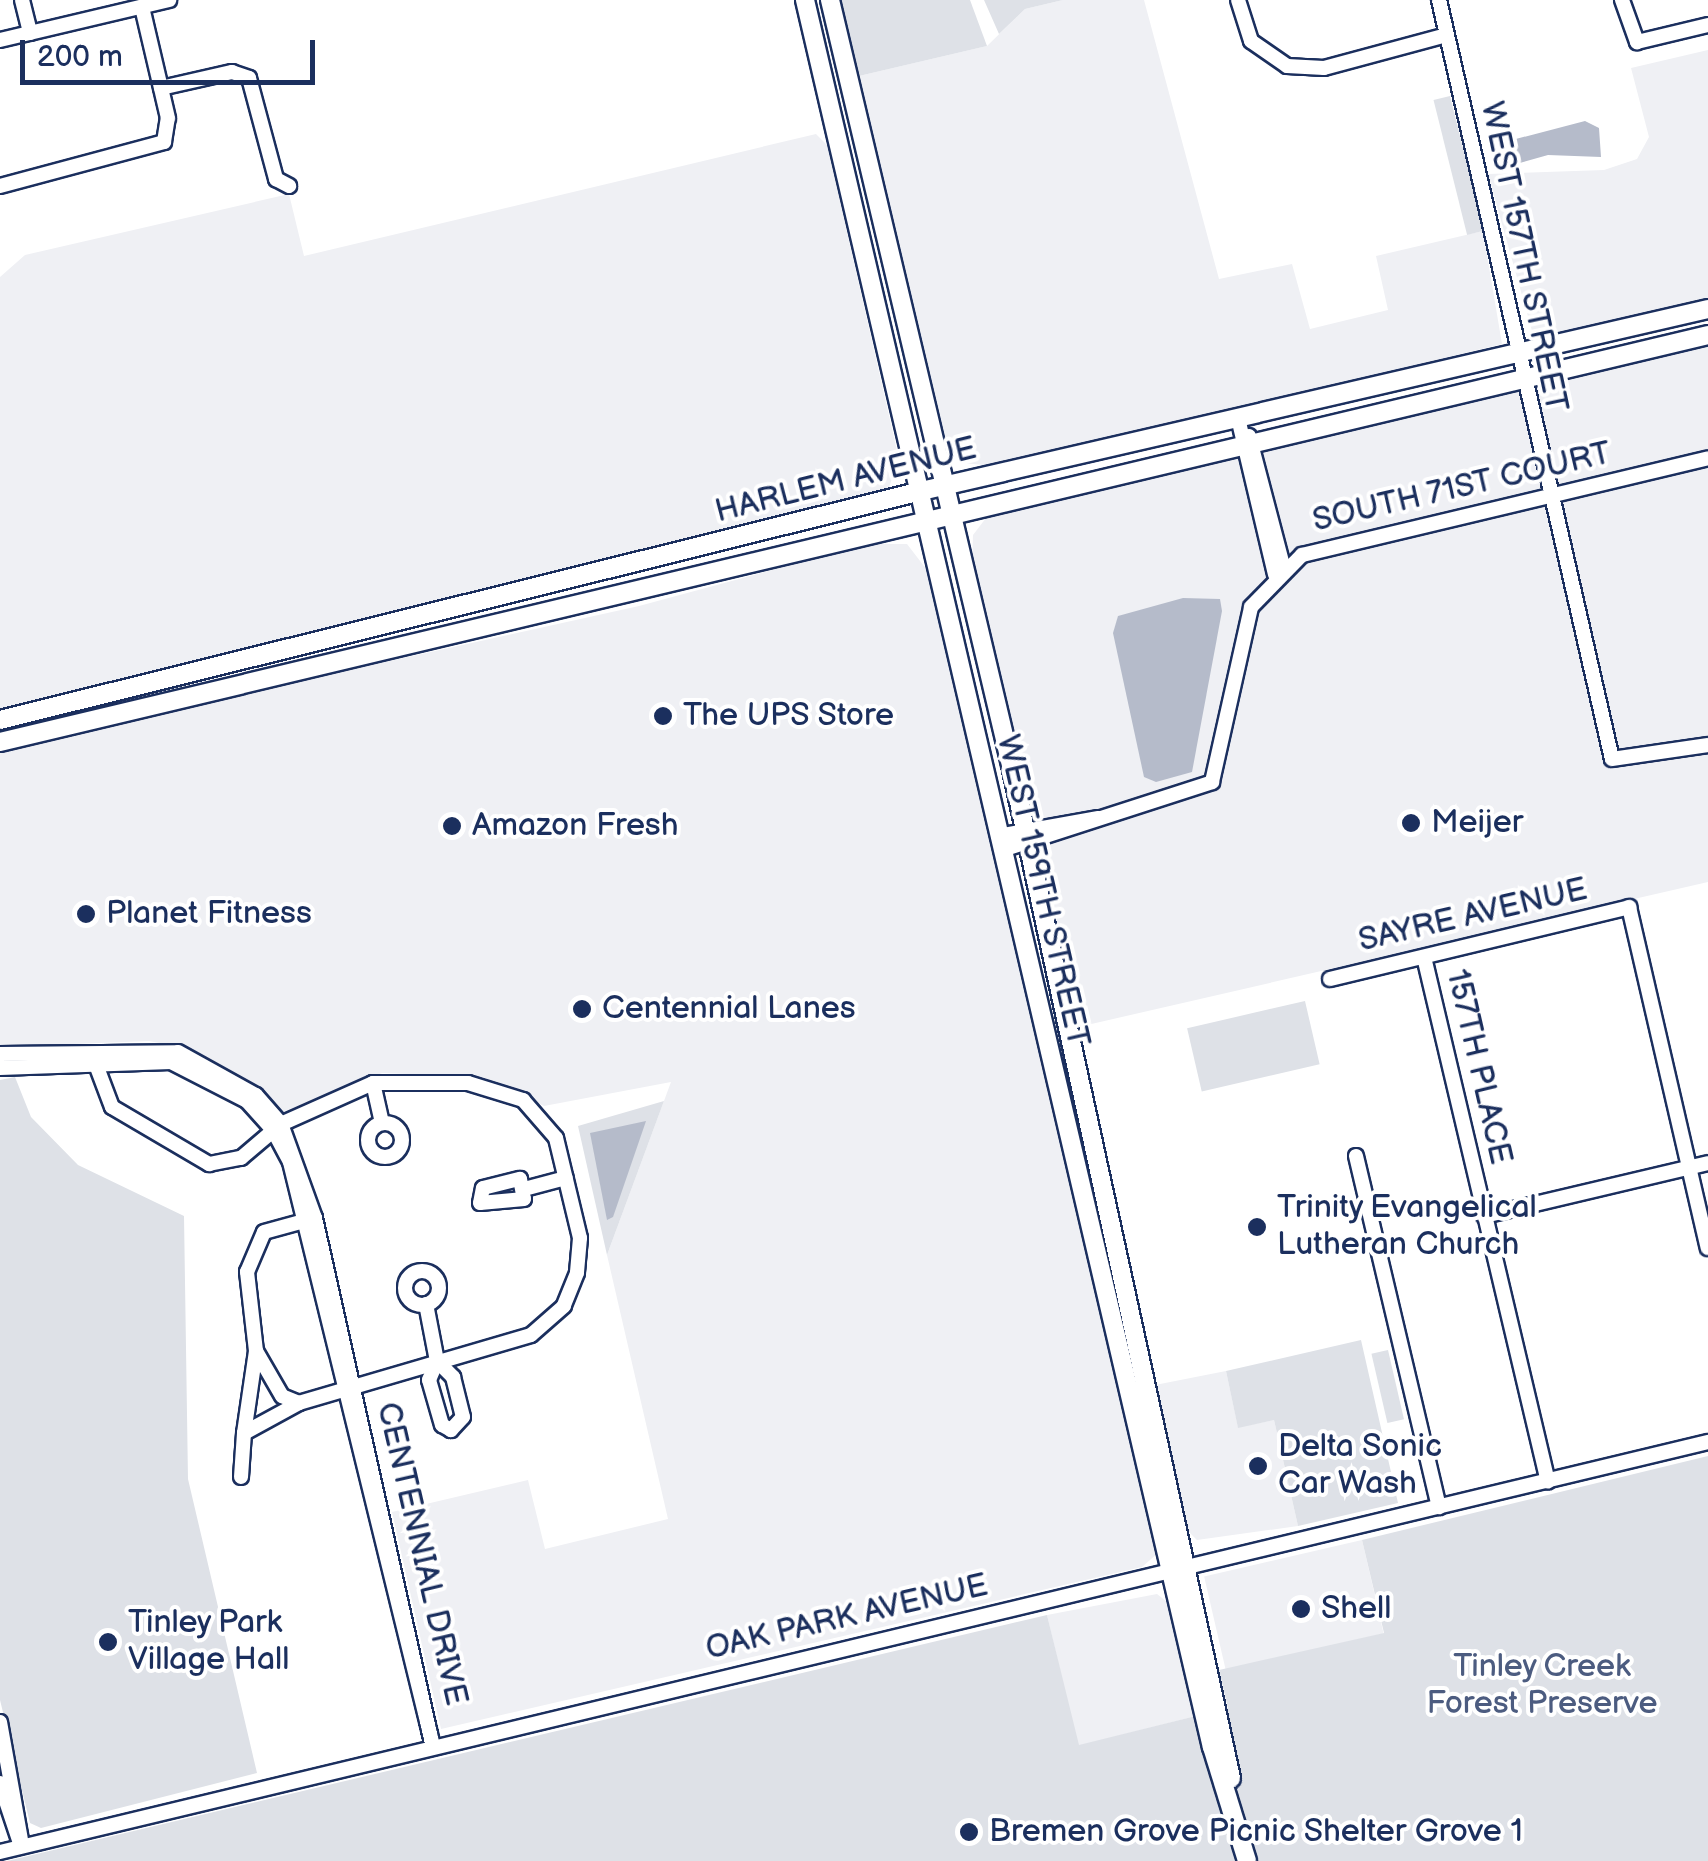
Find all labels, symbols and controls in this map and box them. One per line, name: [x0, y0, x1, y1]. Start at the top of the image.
scale bar: [25, 20, 320, 82]
text: 200 m: [37, 39, 123, 75]
street label: WEST 157TH STREET: [1471, 98, 1575, 416]
street label: HARLEM AVENUE: [711, 430, 981, 532]
street label: SOUTH 71ST COURT: [1309, 435, 1615, 541]
place label: The UPS Store: [683, 697, 895, 735]
marker: The UPS Store: [652, 705, 674, 727]
street label: WEST 159TH STREET: [987, 731, 1097, 1051]
place label: Meijer: [1431, 804, 1523, 842]
place label: Amazon Fresh: [472, 807, 678, 845]
marker: Meijer: [1400, 812, 1422, 834]
marker: Amazon Fresh: [441, 815, 463, 837]
street label: SAYRE AVENUE: [1355, 871, 1591, 961]
place label: Planet Fitness: [106, 895, 312, 933]
marker: Planet Fitness: [75, 903, 97, 925]
street label: 157TH PLACE: [1437, 966, 1519, 1168]
place label: Centennial Lanes: [602, 990, 856, 1028]
marker: Centennial Lanes: [571, 998, 593, 1020]
place label: Trinity Evangelical Lutheran Church: [1277, 1190, 1539, 1265]
marker: Trinity Evangelical Lutheran Church: [1246, 1216, 1268, 1238]
street label: CENTENNIAL DRIVE: [367, 1399, 475, 1709]
place label: Delta Sonic Car Wash: [1278, 1429, 1443, 1504]
marker: Delta Sonic Car Wash: [1247, 1455, 1269, 1477]
street label: OAK PARK AVENUE: [702, 1567, 992, 1669]
place label: Shell: [1321, 1590, 1391, 1628]
marker: Shell: [1290, 1598, 1312, 1620]
place label: Tinley Park Village Hall: [128, 1605, 289, 1680]
marker: Tinley Park Village Hall: [97, 1631, 119, 1653]
park label: Tinley Creek Forest Preserve: [1427, 1649, 1657, 1724]
place label: Bremen Grove Picnic Shelter Grove 1: [989, 1813, 1523, 1851]
marker: Bremen Grove Picnic Shelter Grove 1: [958, 1821, 980, 1843]

